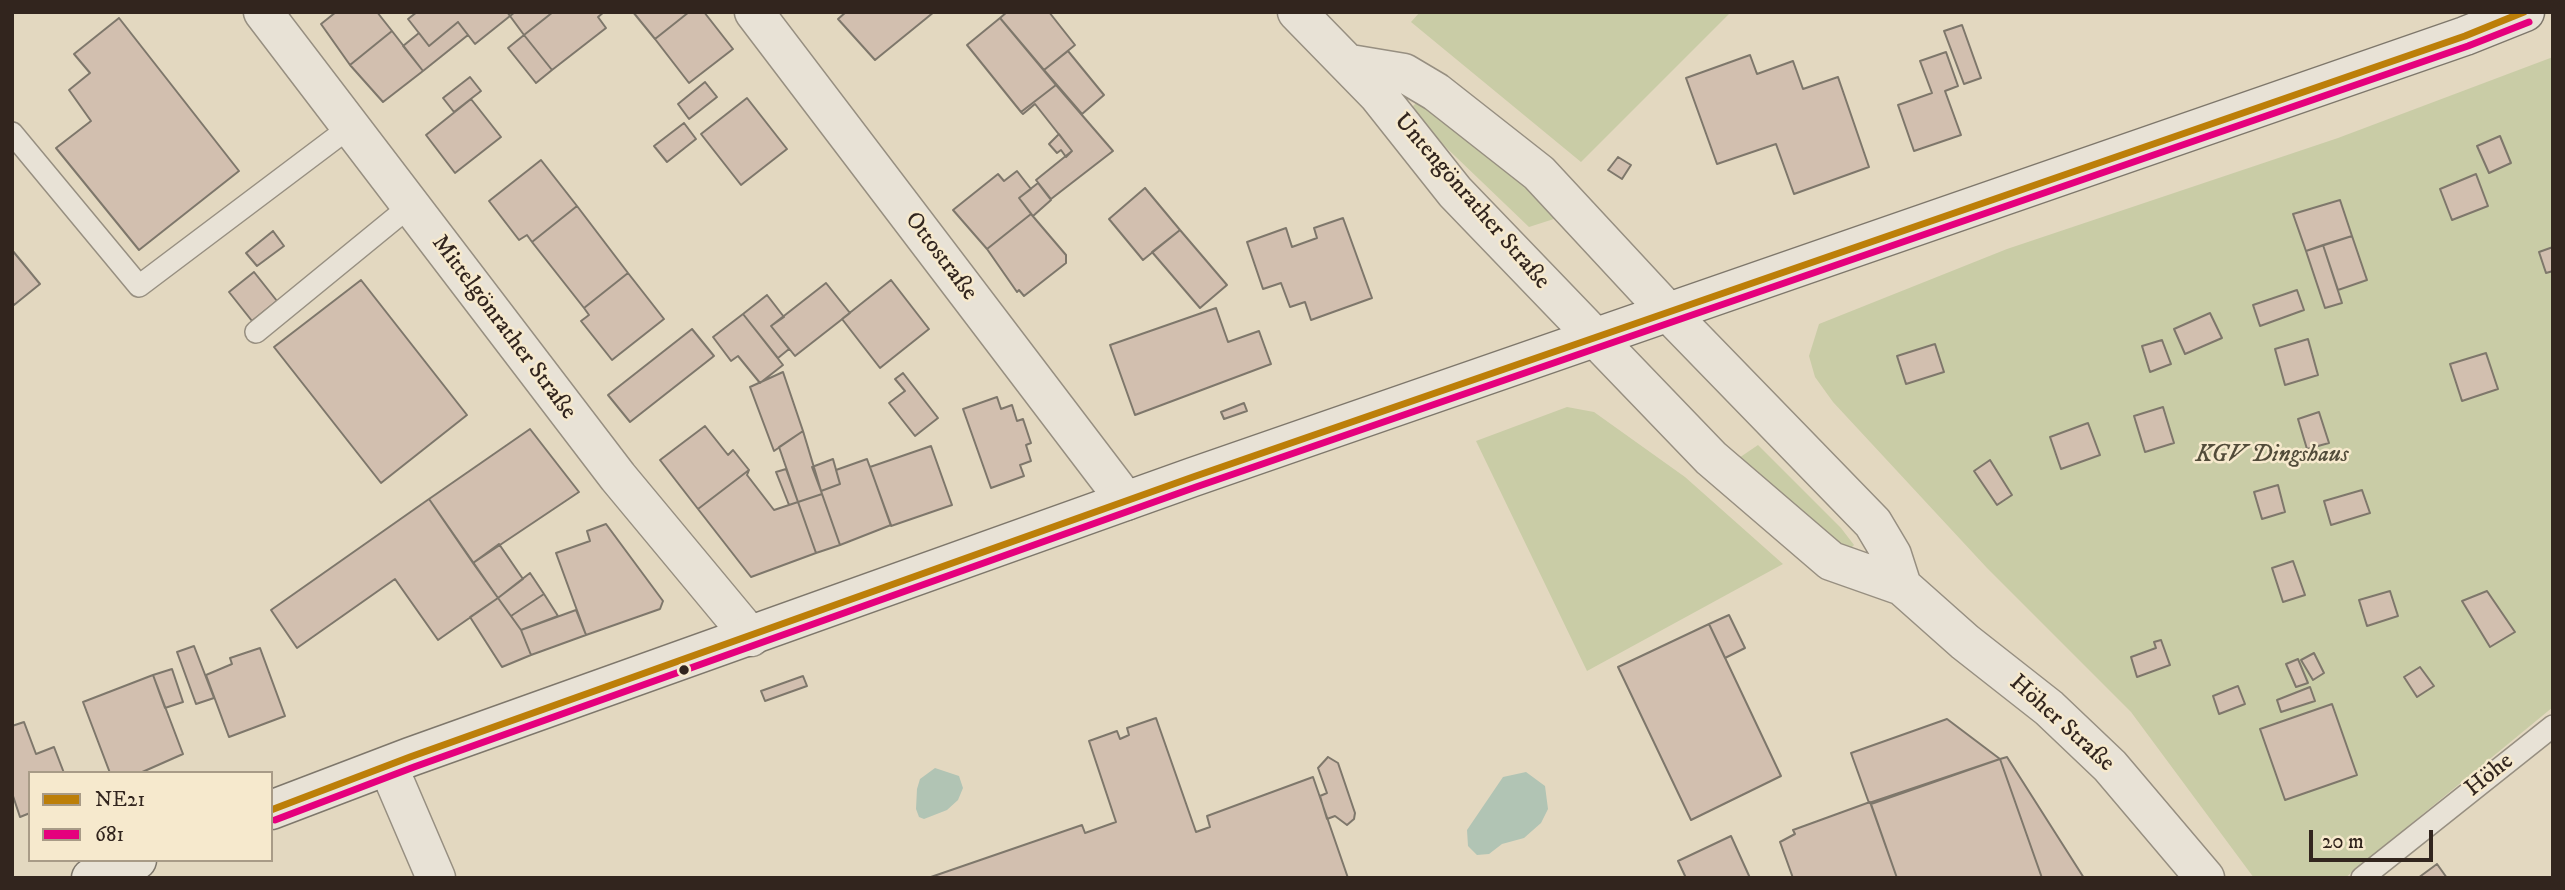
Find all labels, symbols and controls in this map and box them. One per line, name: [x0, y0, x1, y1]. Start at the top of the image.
street label: Untengönrather Straße: [1387, 108, 1555, 296]
street label: Ottostraße: [897, 207, 983, 307]
street label: Mittelgönrather Straße: [424, 230, 582, 426]
park label: KGV Dingshaus: [2195, 442, 2349, 470]
unlabelled marker: [677, 663, 691, 677]
street label: Höher Straße: [2002, 669, 2120, 779]
street label: Höhe: [2460, 748, 2520, 804]
legend: [28, 771, 273, 862]
text: NE21: [95, 787, 145, 813]
scale bar: [2313, 816, 2437, 860]
text: 681: [95, 822, 124, 848]
text: 20 m: [2322, 829, 2364, 855]

